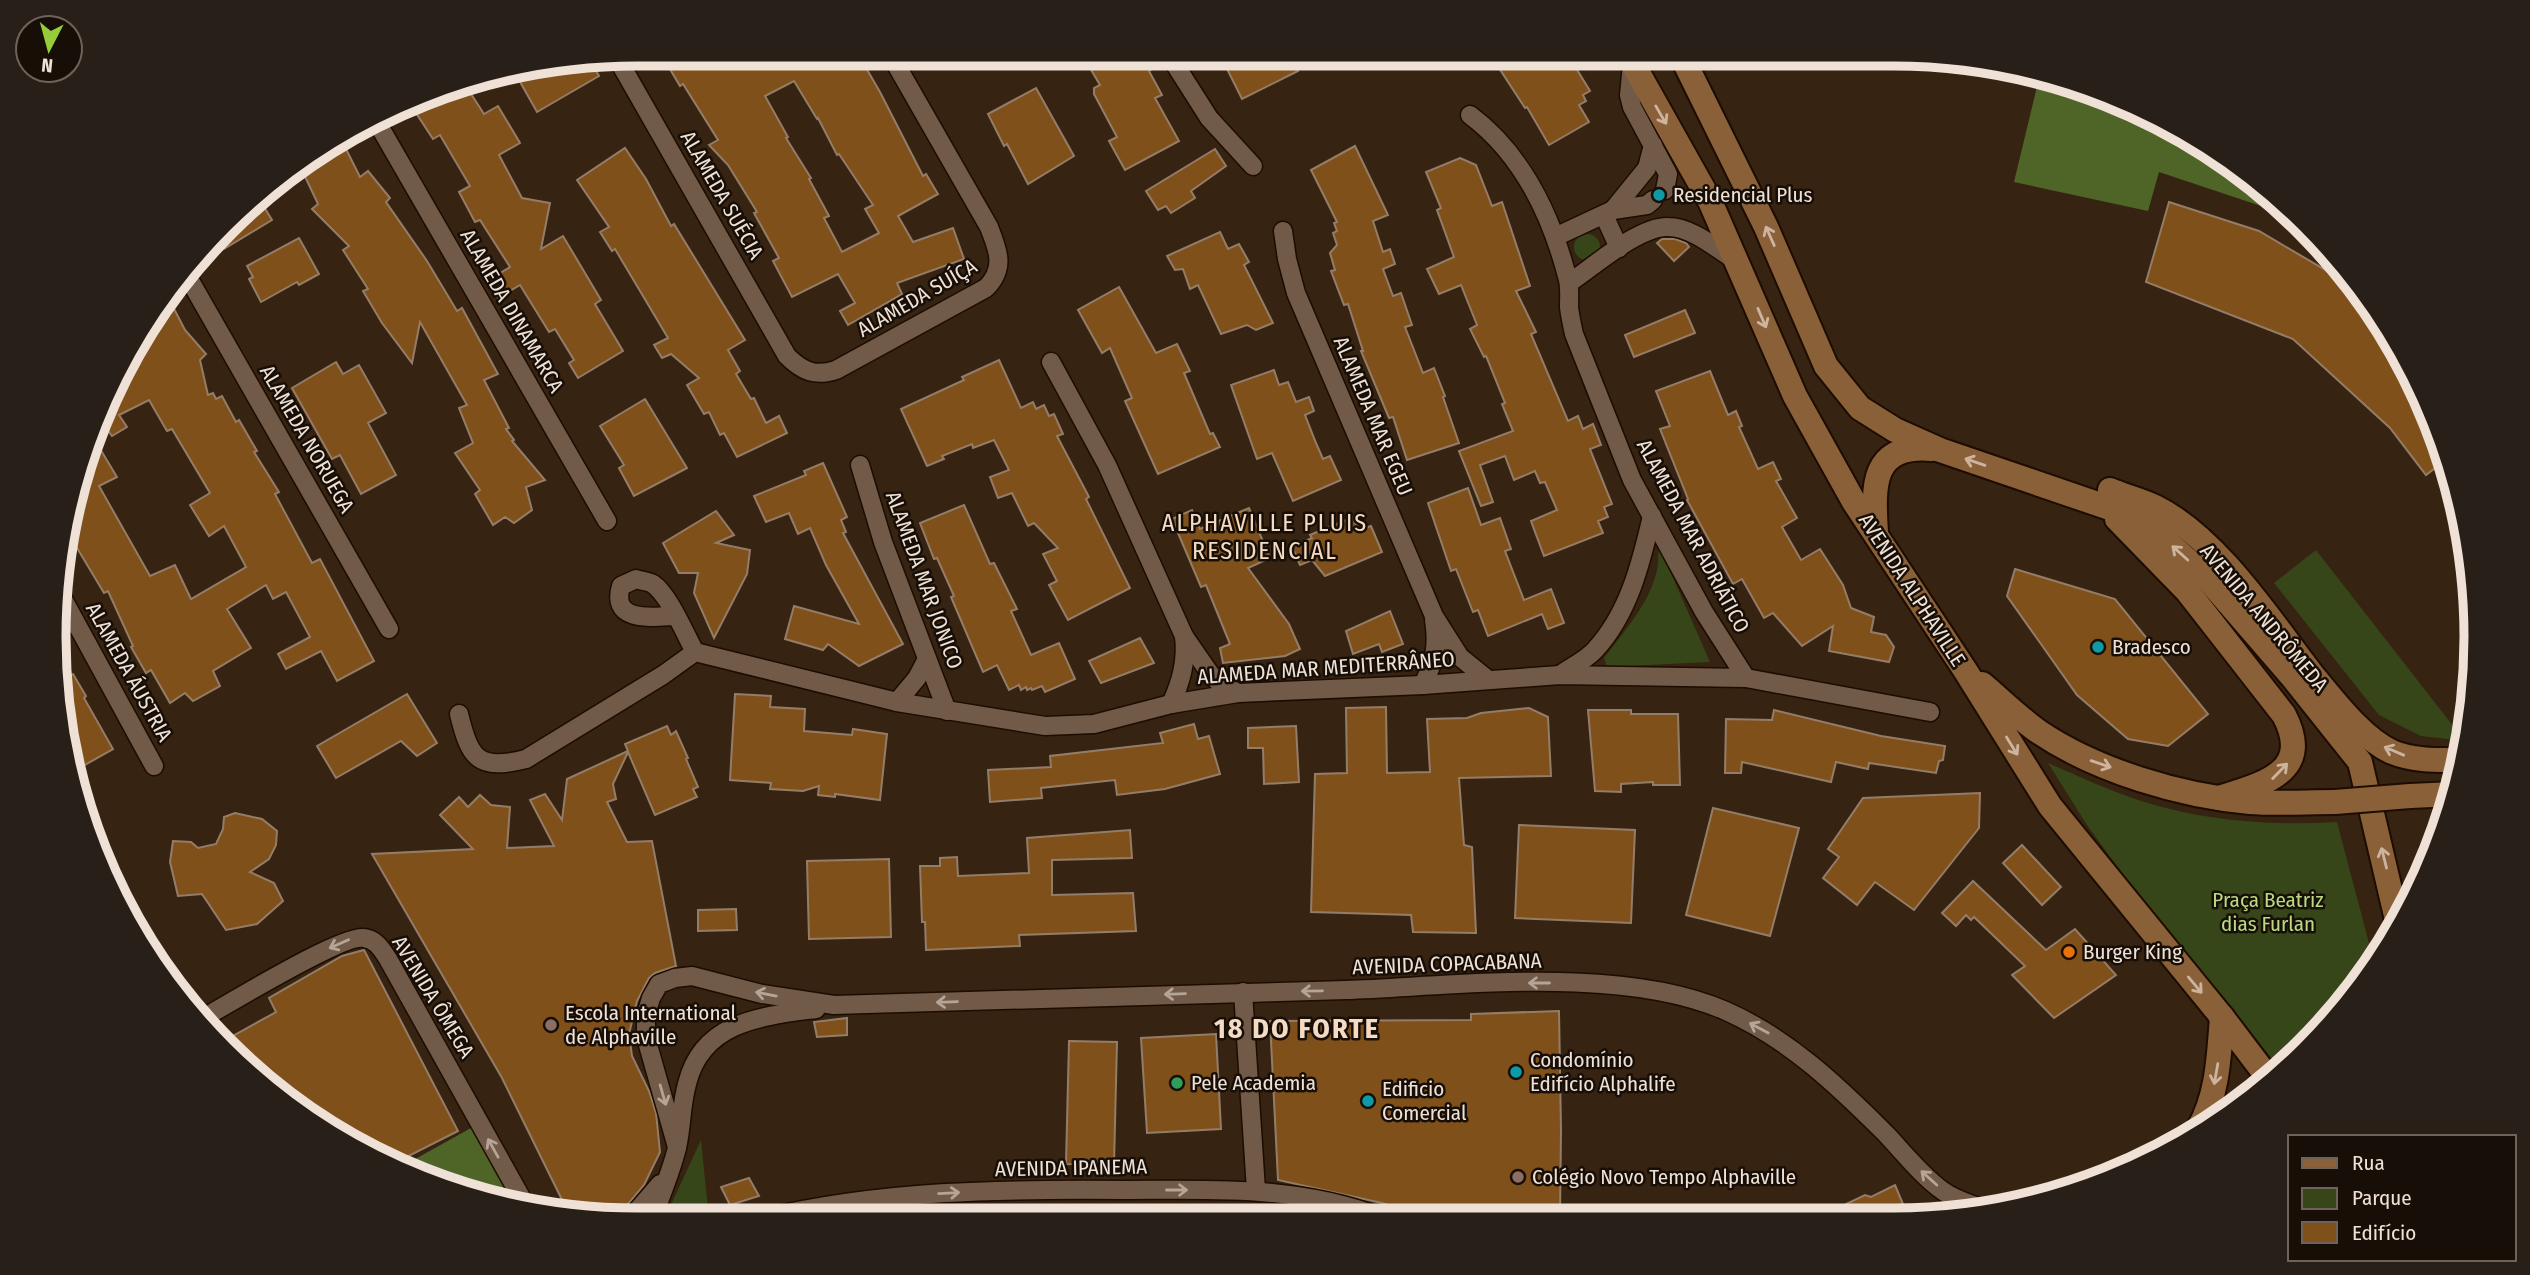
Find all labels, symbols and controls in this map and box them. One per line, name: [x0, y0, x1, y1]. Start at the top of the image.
north arrow: [14, 14, 84, 84]
text: N: [40, 53, 54, 77]
one-way arrow: [1654, 104, 1668, 124]
street label: ALAMEDA SUÉCIA: [675, 126, 769, 264]
place label: Residencial Plus: [1673, 182, 1813, 208]
marker: Residencial Plus: [1651, 187, 1667, 203]
street label: ALAMEDA DINAMARCA: [455, 225, 569, 397]
one-way arrow: [1763, 226, 1776, 247]
street label: ALAMEDA SUÍÇA: [852, 253, 982, 343]
one-way arrow: [1756, 307, 1769, 328]
street label: ALAMEDA MAR EGEU: [1328, 333, 1418, 499]
street label: ALAMEDA NORUEGA: [254, 360, 360, 518]
street label: ALAMEDA MAR ADRIÁTICO: [1631, 435, 1755, 637]
one-way arrow: [1964, 455, 1986, 467]
street label: ALAMEDA MAR JONICO: [880, 488, 968, 672]
district label: ALPHAVILLE PLUIS RESIDENCIAL: [1162, 509, 1368, 565]
street label: AVENIDA ALPHAVILLE: [1853, 509, 1971, 671]
street label: AVENIDA ANDRÔMEDA: [2194, 539, 2334, 697]
one-way arrow: [2172, 545, 2189, 562]
street label: ALAMEDA ÁUSTRIA: [80, 598, 178, 746]
place label: Bradesco: [2112, 634, 2191, 660]
marker: Bradesco: [2090, 639, 2106, 655]
street label: ALAMEDA MAR MEDITERRÂNEO: [1196, 646, 1456, 690]
one-way arrow: [2006, 736, 2020, 756]
one-way arrow: [2384, 744, 2405, 757]
one-way arrow: [2090, 759, 2112, 771]
one-way arrow: [2272, 762, 2289, 779]
one-way arrow: [2377, 847, 2390, 870]
park label: Praça Beatriz dias Furlan: [2212, 887, 2324, 937]
street label: AVENIDA ÔMEGA: [386, 931, 480, 1063]
one-way arrow: [328, 938, 350, 951]
place label: Burger King: [2083, 939, 2182, 965]
marker: Burger King: [2061, 944, 2077, 960]
street label: AVENIDA COPACABANA: [1352, 948, 1542, 980]
one-way arrow: [2187, 975, 2203, 993]
one-way arrow: [1528, 977, 1551, 990]
one-way arrow: [1301, 984, 1324, 998]
one-way arrow: [755, 987, 778, 1001]
one-way arrow: [1163, 988, 1186, 1001]
one-way arrow: [936, 995, 959, 1008]
place label: Escola International de Alphaville: [565, 1000, 737, 1050]
district label: 18 DO FORTE: [1214, 1012, 1380, 1045]
marker: Escola International de Alphaville: [543, 1017, 559, 1033]
one-way arrow: [1749, 1021, 1770, 1035]
place label: Condomínio Edifício Alphalife: [1530, 1047, 1676, 1097]
one-way arrow: [2208, 1062, 2222, 1085]
marker: Condomínio Edifício Alphalife: [1508, 1064, 1524, 1080]
place label: Pele Academia: [1191, 1070, 1316, 1096]
marker: Pele Academia: [1169, 1075, 1185, 1091]
place label: Edificio Comercial: [1382, 1076, 1467, 1126]
one-way arrow: [657, 1084, 670, 1106]
marker: Edificio Comercial: [1360, 1093, 1376, 1109]
legend: [2288, 1135, 2516, 1261]
one-way arrow: [486, 1138, 499, 1159]
text: Rua: [2352, 1150, 2385, 1176]
street label: AVENIDA IPANEMA: [995, 1154, 1147, 1182]
place label: Colégio Novo Tempo Alphaville: [1532, 1164, 1796, 1190]
marker: Colégio Novo Tempo Alphaville: [1510, 1169, 1526, 1185]
one-way arrow: [1921, 1170, 1938, 1187]
one-way arrow: [1165, 1183, 1188, 1197]
text: Parque: [2352, 1185, 2412, 1211]
one-way arrow: [938, 1187, 961, 1200]
text: Edifício: [2352, 1220, 2416, 1246]

